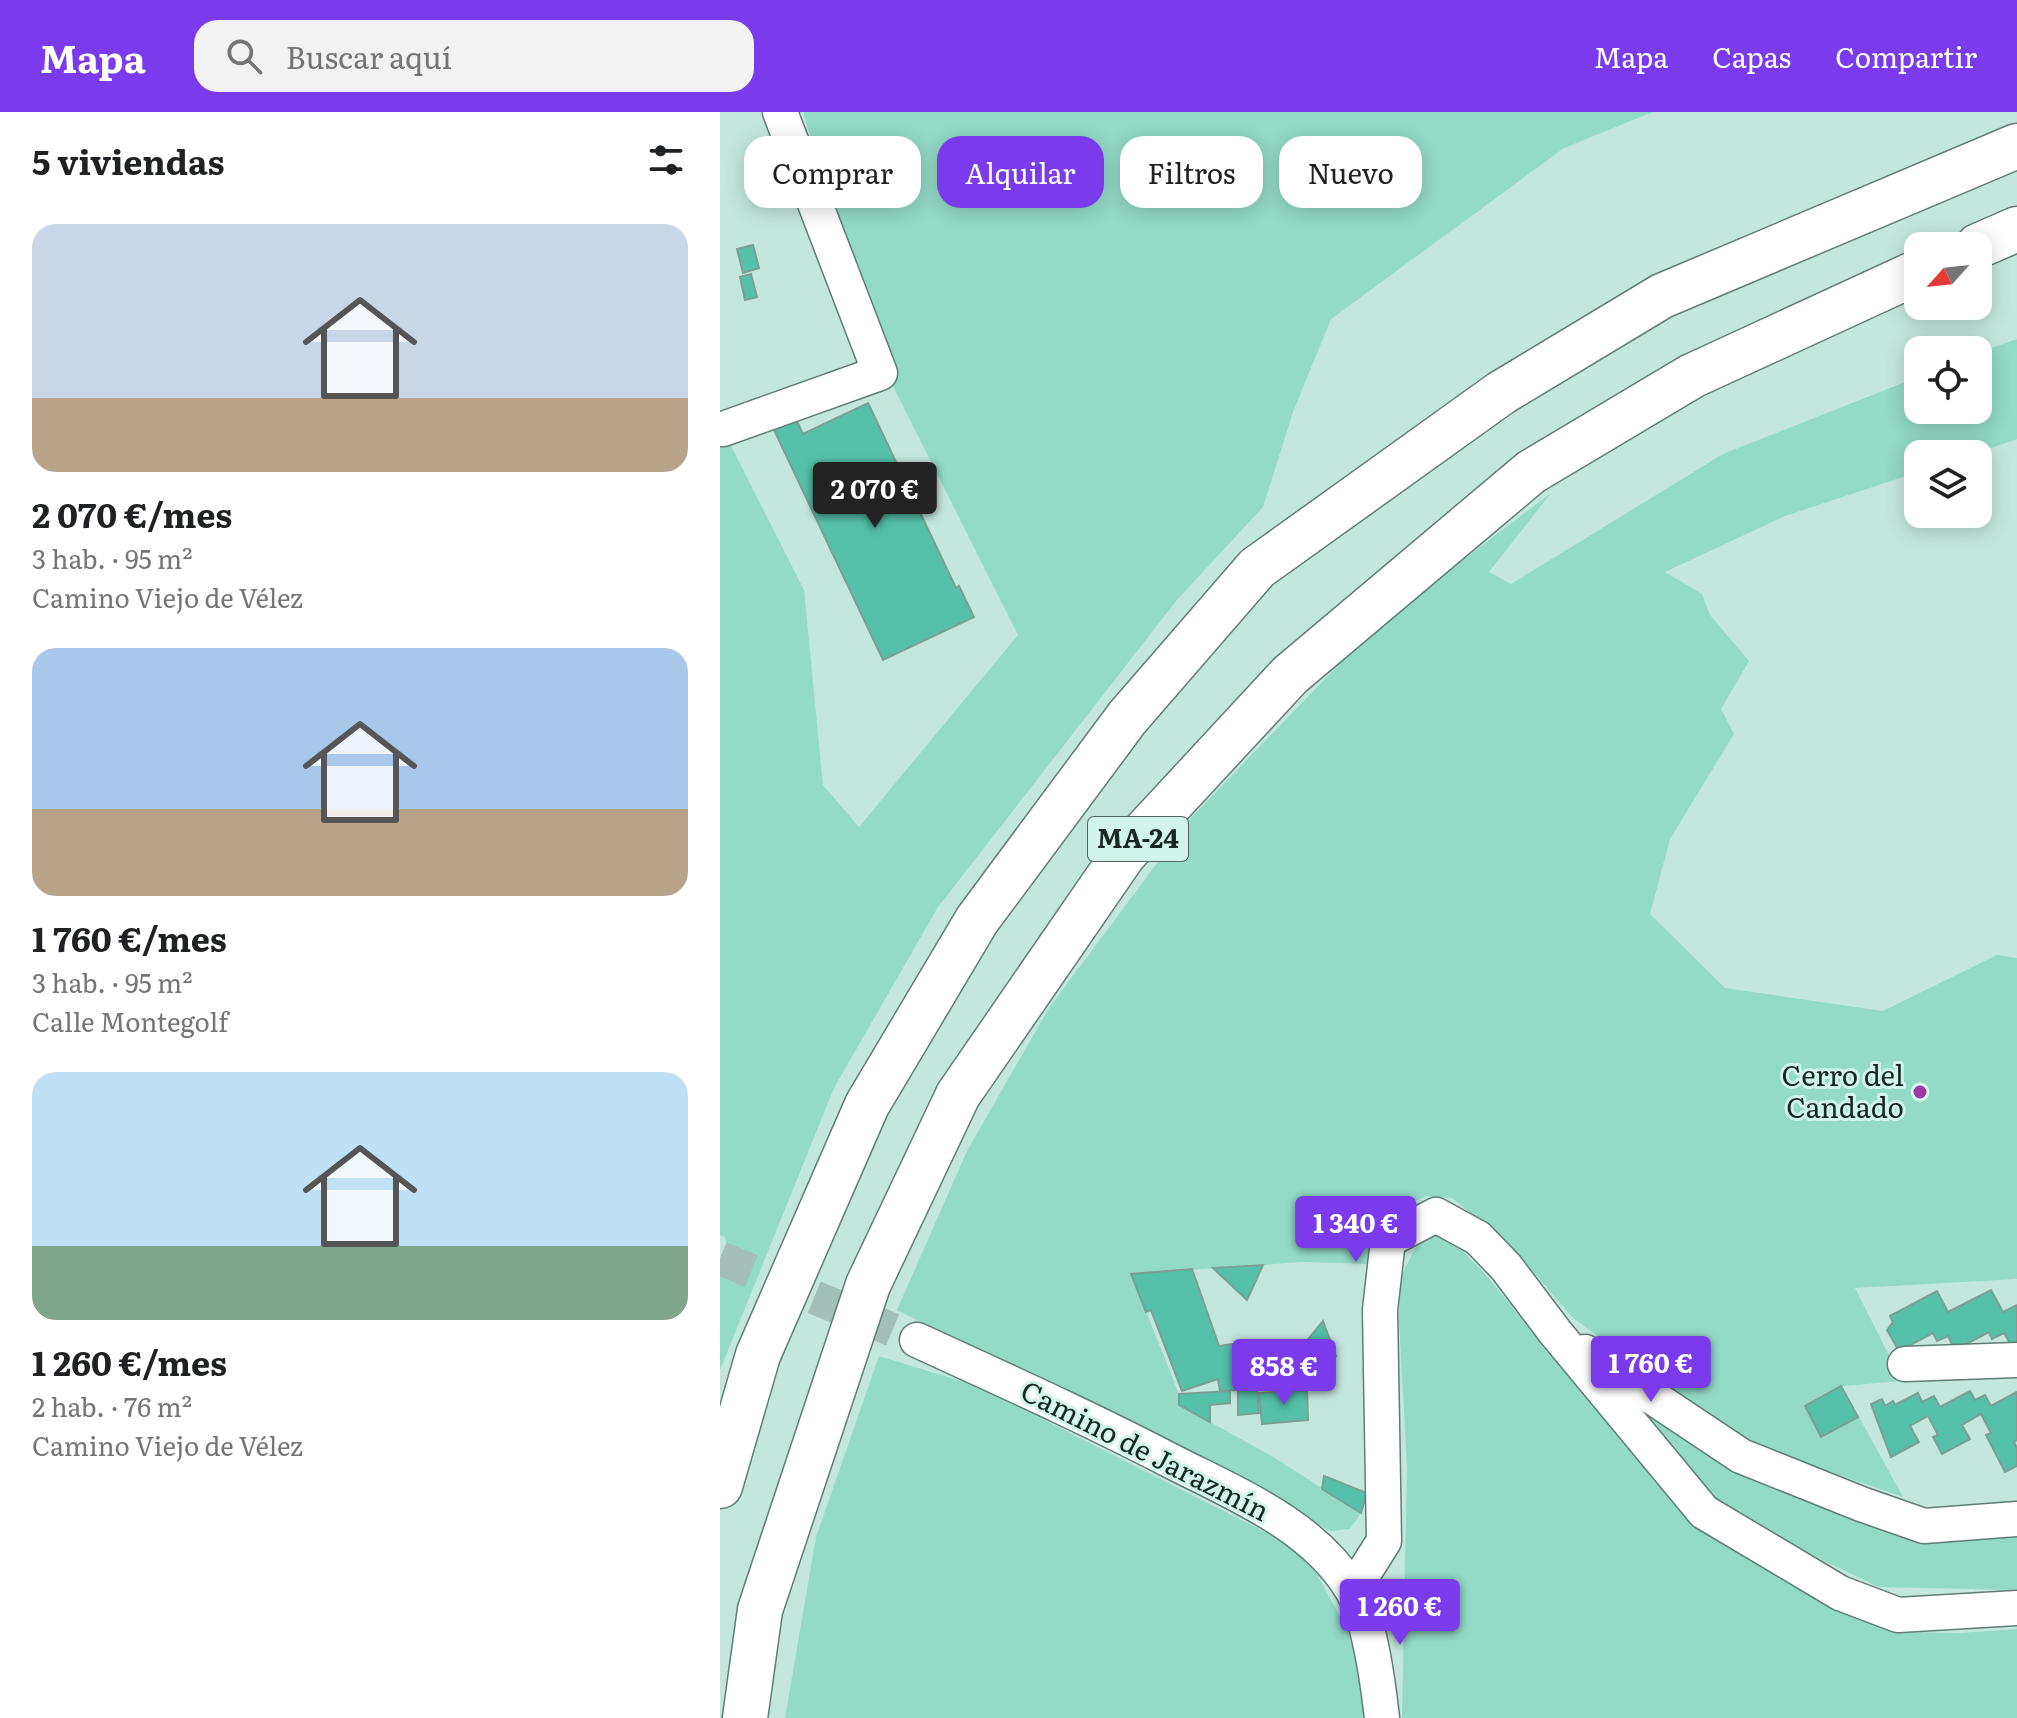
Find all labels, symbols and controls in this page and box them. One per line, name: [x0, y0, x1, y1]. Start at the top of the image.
search box: [194, 20, 754, 92]
text: Mapa: [40, 28, 146, 85]
icon: search: [222, 34, 266, 78]
text: Buscar aquí: [286, 34, 452, 78]
text: Mapa: [1594, 35, 1668, 77]
text: Capas: [1712, 35, 1791, 77]
text: Compartir: [1835, 35, 1977, 77]
text: 5 viviendas: [32, 135, 225, 185]
chip: Comprar: [744, 136, 921, 208]
chip: Alquilar: [937, 136, 1104, 208]
chip: Filtros: [1120, 136, 1263, 208]
chip: Nuevo: [1279, 136, 1422, 208]
icon: filters: [644, 138, 688, 182]
north arrow: [1904, 232, 1992, 320]
map controls: [1904, 232, 1992, 528]
icon: home: [288, 276, 432, 420]
button: locate: [1904, 336, 1992, 424]
button: layers: [1904, 440, 1992, 528]
pin: 2 070 €: [801, 462, 949, 530]
text: 2 070 €: [831, 468, 919, 507]
text: 2 070 €/mes: [32, 488, 232, 538]
text: 3 hab. · 95 m²: [32, 538, 193, 577]
text: Camino Viejo de Vélez: [32, 577, 303, 616]
icon: home: [288, 700, 432, 844]
road number: MA-24: [1088, 817, 1188, 861]
text: 1 760 €/mes: [32, 912, 227, 962]
text: 3 hab. · 95 m²: [32, 962, 193, 1001]
text: Calle Montegolf: [32, 1001, 228, 1040]
place label: Cerro del Candado: [1782, 1053, 1904, 1127]
marker: Cerro del Candado: [1911, 1083, 1929, 1101]
icon: home: [288, 1124, 432, 1268]
pin: 1 340 €: [1282, 1196, 1430, 1264]
text: 1 340 €: [1313, 1202, 1399, 1241]
text: 1 260 €/mes: [32, 1336, 227, 1386]
pin: 1 760 €: [1577, 1336, 1725, 1404]
pin: 858 €: [1228, 1339, 1340, 1407]
text: 1 760 €: [1609, 1342, 1693, 1381]
text: 858 €: [1250, 1345, 1318, 1384]
street label: Camino de Jarazmín: [1014, 1368, 1278, 1530]
text: 2 hab. · 76 m²: [32, 1386, 192, 1425]
text: Camino Viejo de Vélez: [32, 1425, 303, 1464]
pin: 1 260 €: [1326, 1579, 1474, 1647]
text: 1 260 €: [1358, 1585, 1442, 1624]

